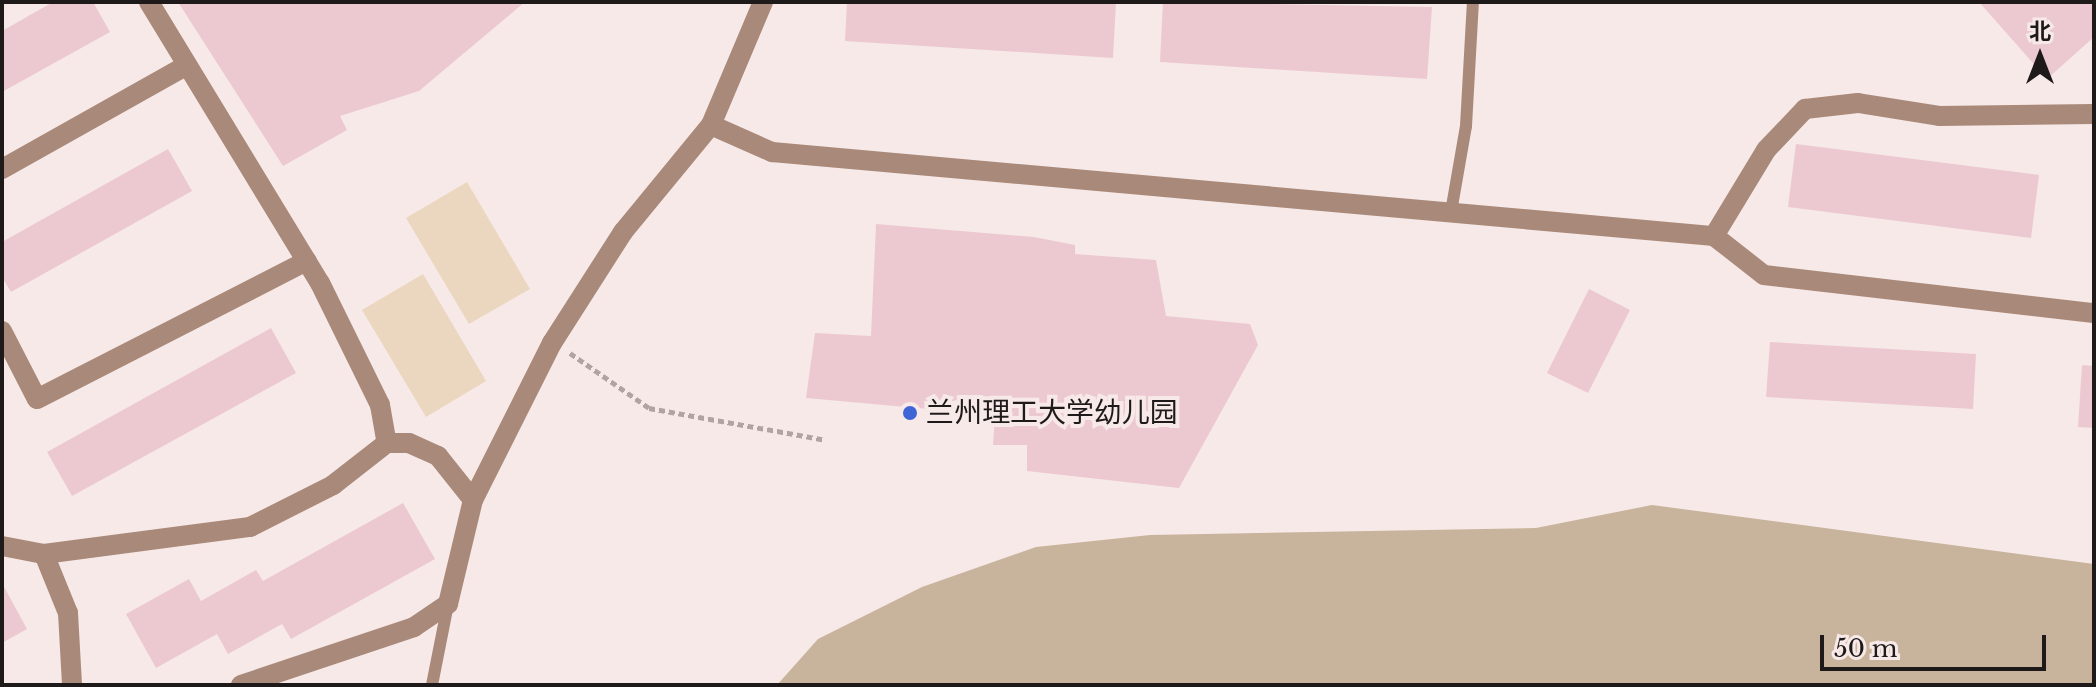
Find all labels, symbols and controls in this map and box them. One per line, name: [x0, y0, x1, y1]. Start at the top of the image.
north arrow: [2000, 16, 2080, 96]
text: 北: [2029, 18, 2051, 45]
place label: 兰州理工大学幼儿园: [926, 396, 1178, 430]
marker: 兰州理工大学幼儿园: [901, 404, 919, 422]
scale bar: [1824, 619, 2050, 669]
text: 50 m: [1834, 634, 1897, 663]

